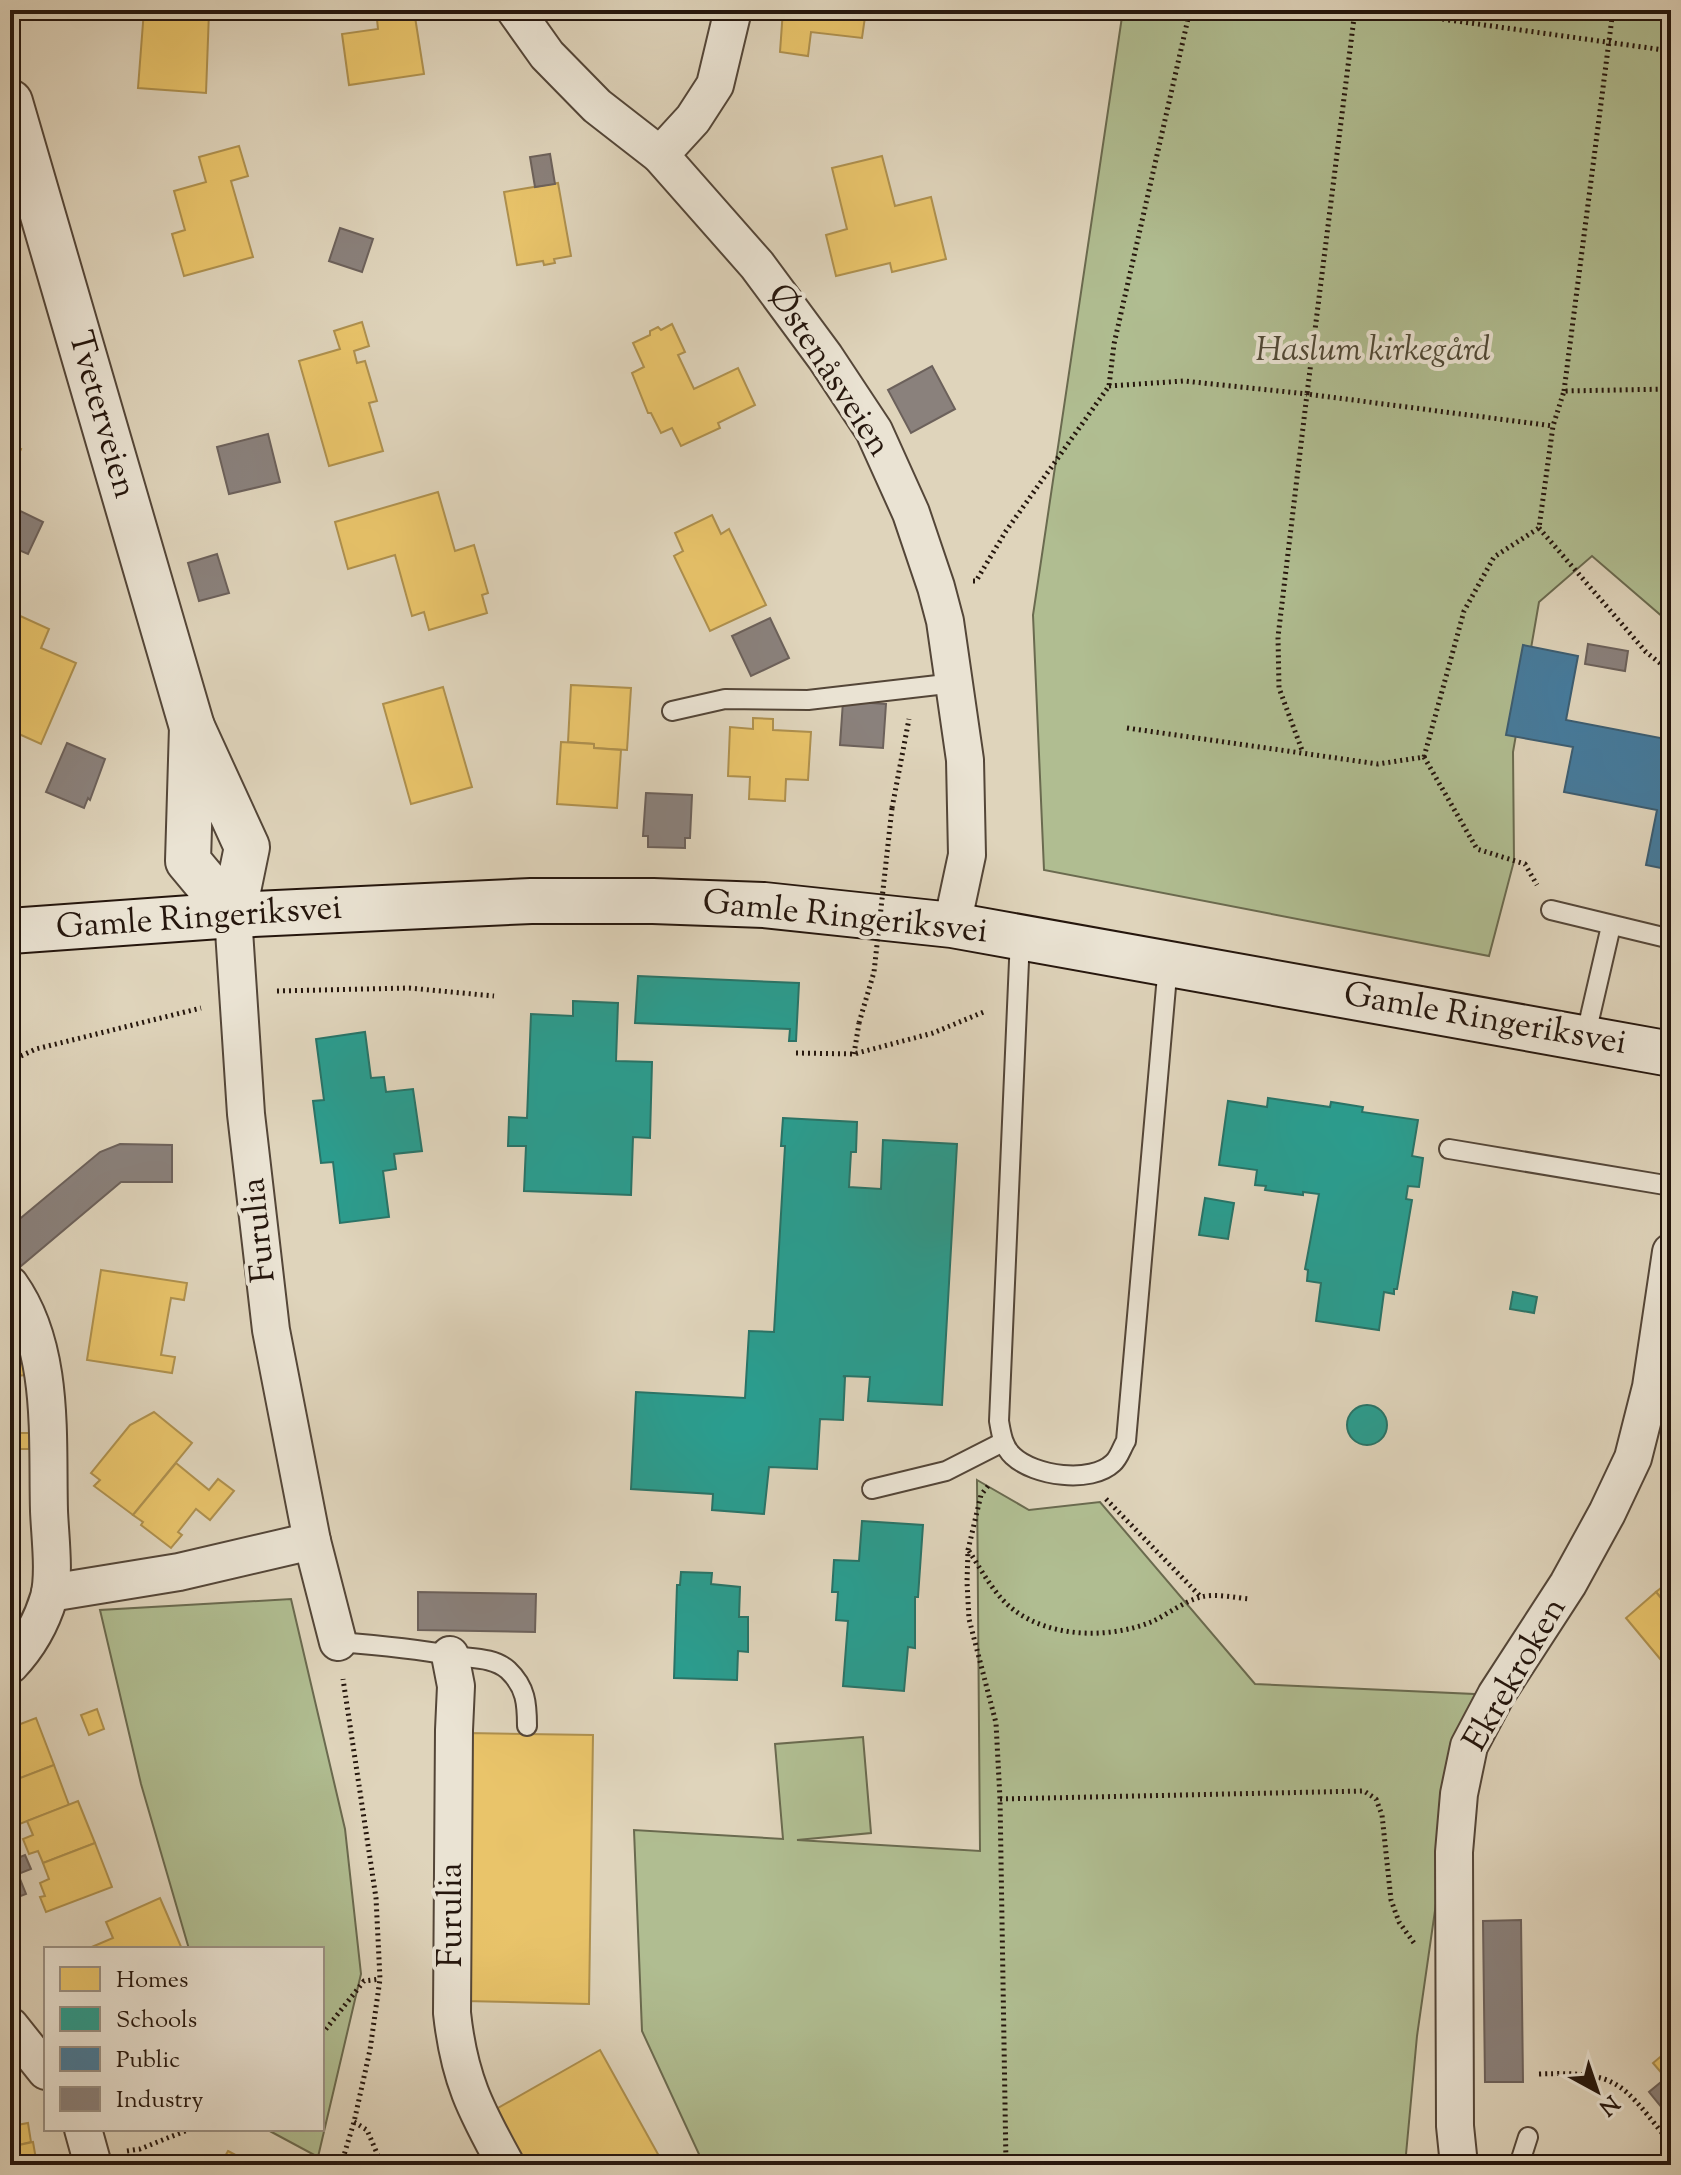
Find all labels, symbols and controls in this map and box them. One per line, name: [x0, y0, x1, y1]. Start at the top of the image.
street label: Østenåsveien: [754, 275, 902, 467]
street label: Tveterveien: [54, 326, 148, 504]
park label: Haslum kirkegård: [1255, 327, 1491, 376]
street label: Gamle Ringeriksvei: [700, 879, 990, 957]
street label: Gamle Ringeriksvei: [54, 885, 344, 953]
street label: Gamle Ringeriksvei: [1340, 971, 1630, 1069]
street label: Furulia: [230, 1175, 290, 1285]
street label: Ekrekroken: [1452, 1589, 1580, 1761]
street label: Furulia: [428, 1862, 477, 1968]
legend: [44, 1947, 324, 2131]
text: Homes: [116, 1964, 188, 1998]
text: Schools: [116, 2004, 197, 2038]
text: Public: [116, 2044, 180, 2078]
north arrow: [1557, 2051, 1637, 2131]
text: Industry: [116, 2084, 204, 2118]
text: N: [1591, 2086, 1625, 2122]

